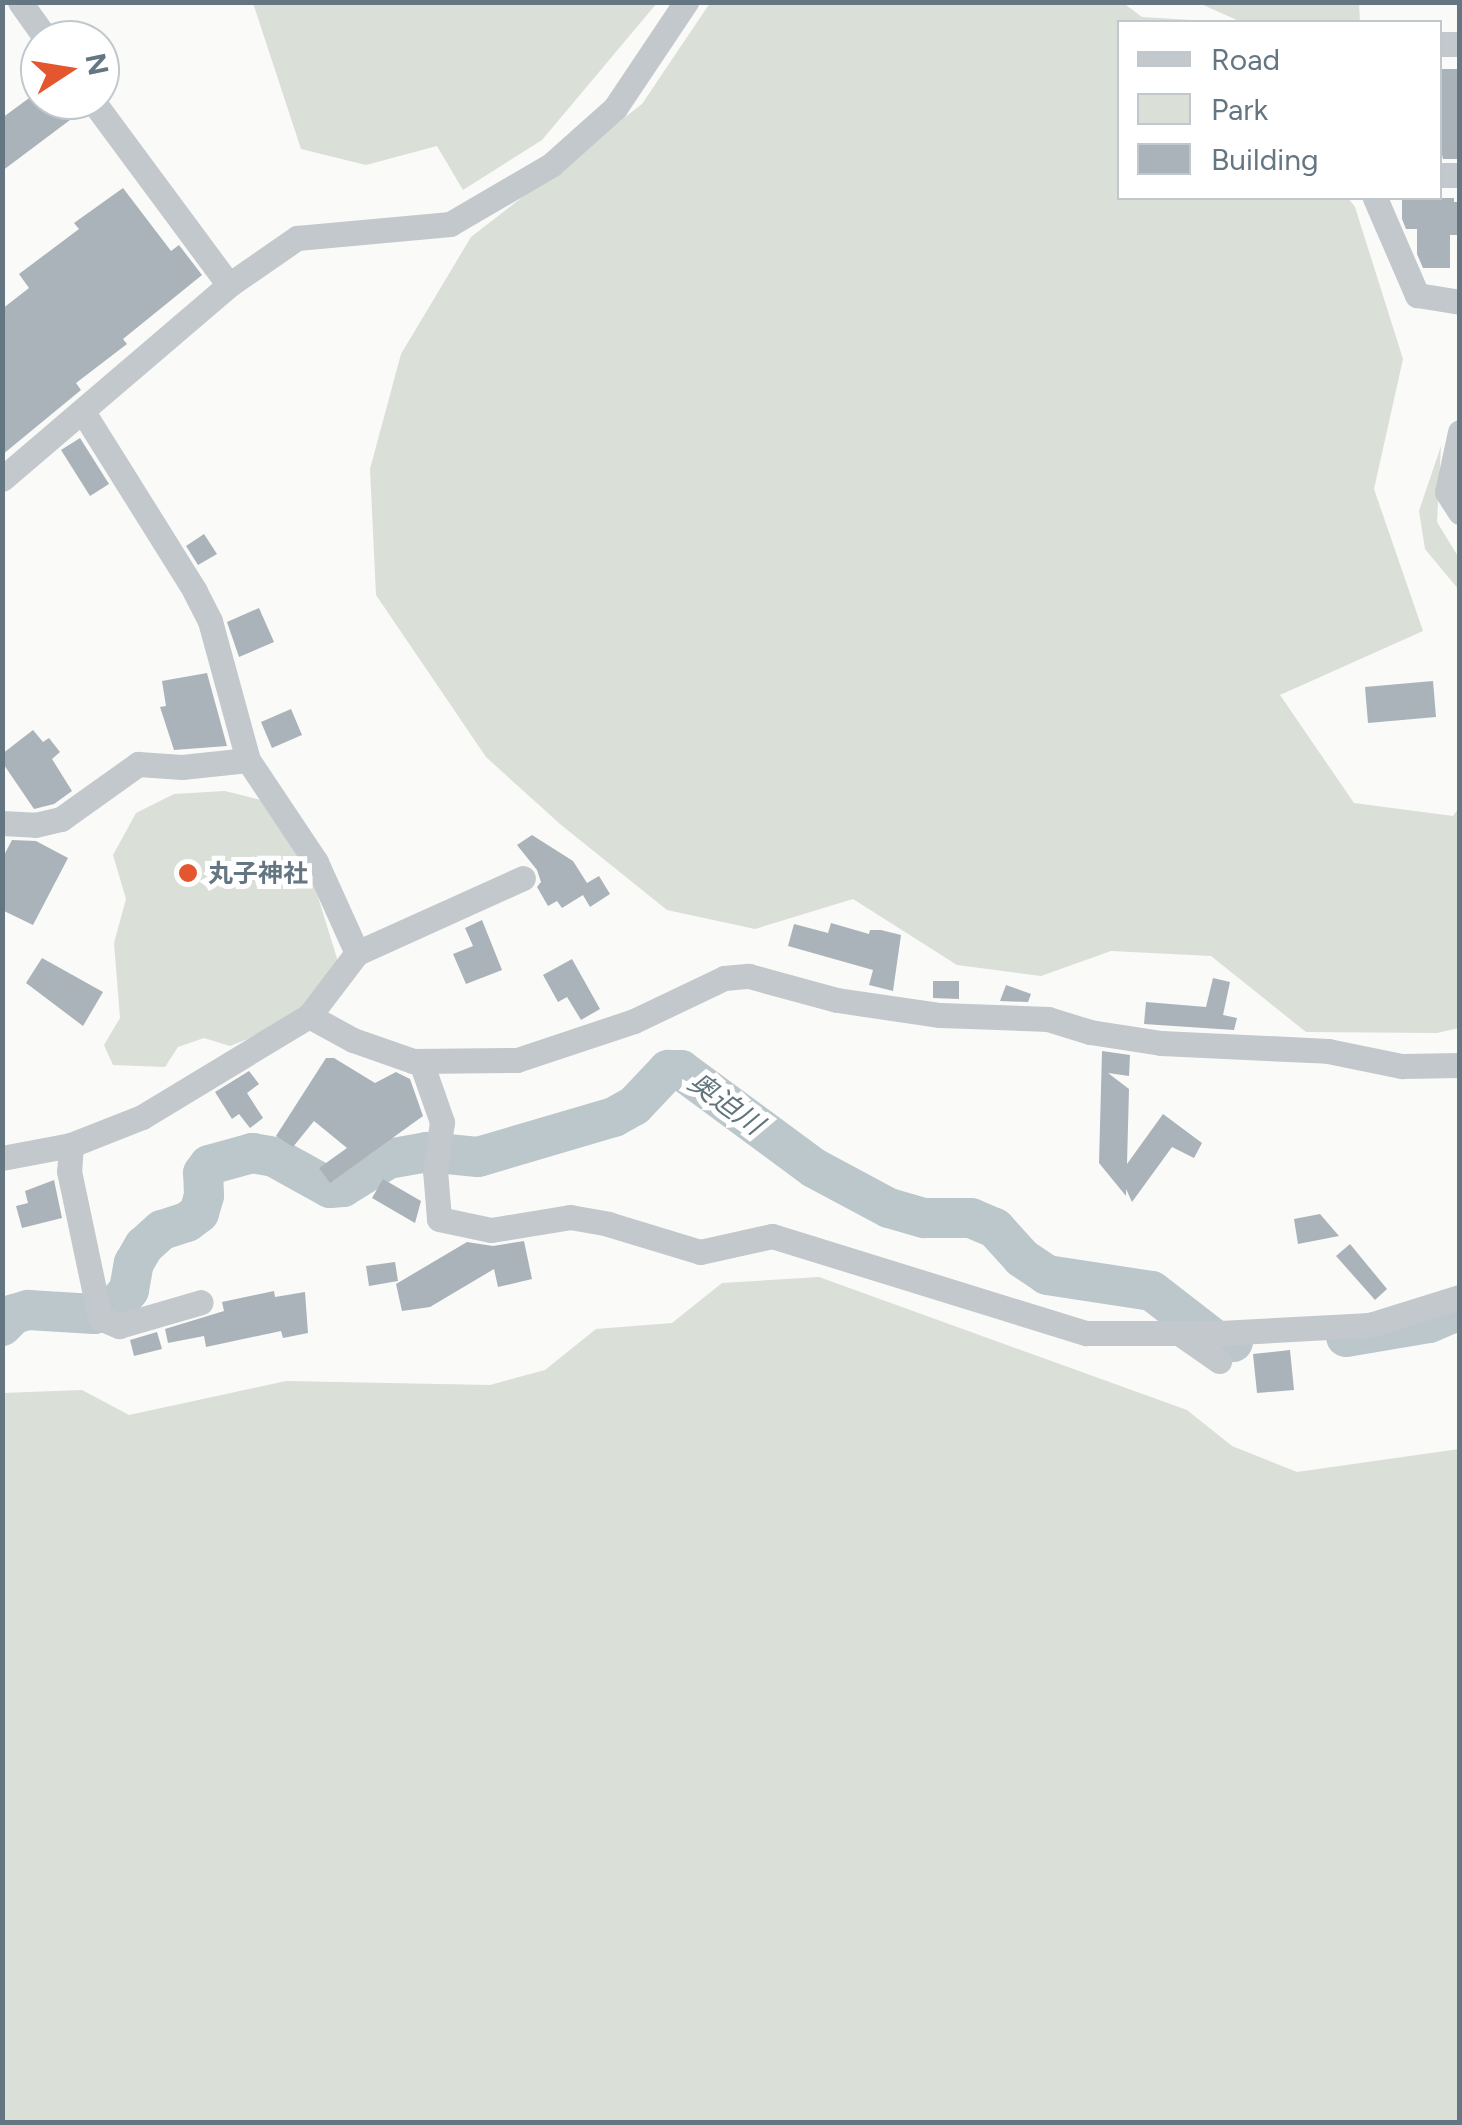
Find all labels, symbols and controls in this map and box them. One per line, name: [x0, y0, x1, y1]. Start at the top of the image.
north arrow: [20, 20, 120, 120]
legend: [1117, 20, 1442, 200]
text: Road: [1211, 41, 1280, 78]
text: N: [79, 50, 116, 78]
text: Park: [1211, 91, 1268, 128]
text: Building: [1211, 141, 1319, 178]
place label: 丸子神社: [208, 858, 308, 888]
marker: 丸子神社: [177, 862, 199, 884]
water label: 奥迫川: [682, 1065, 770, 1141]

